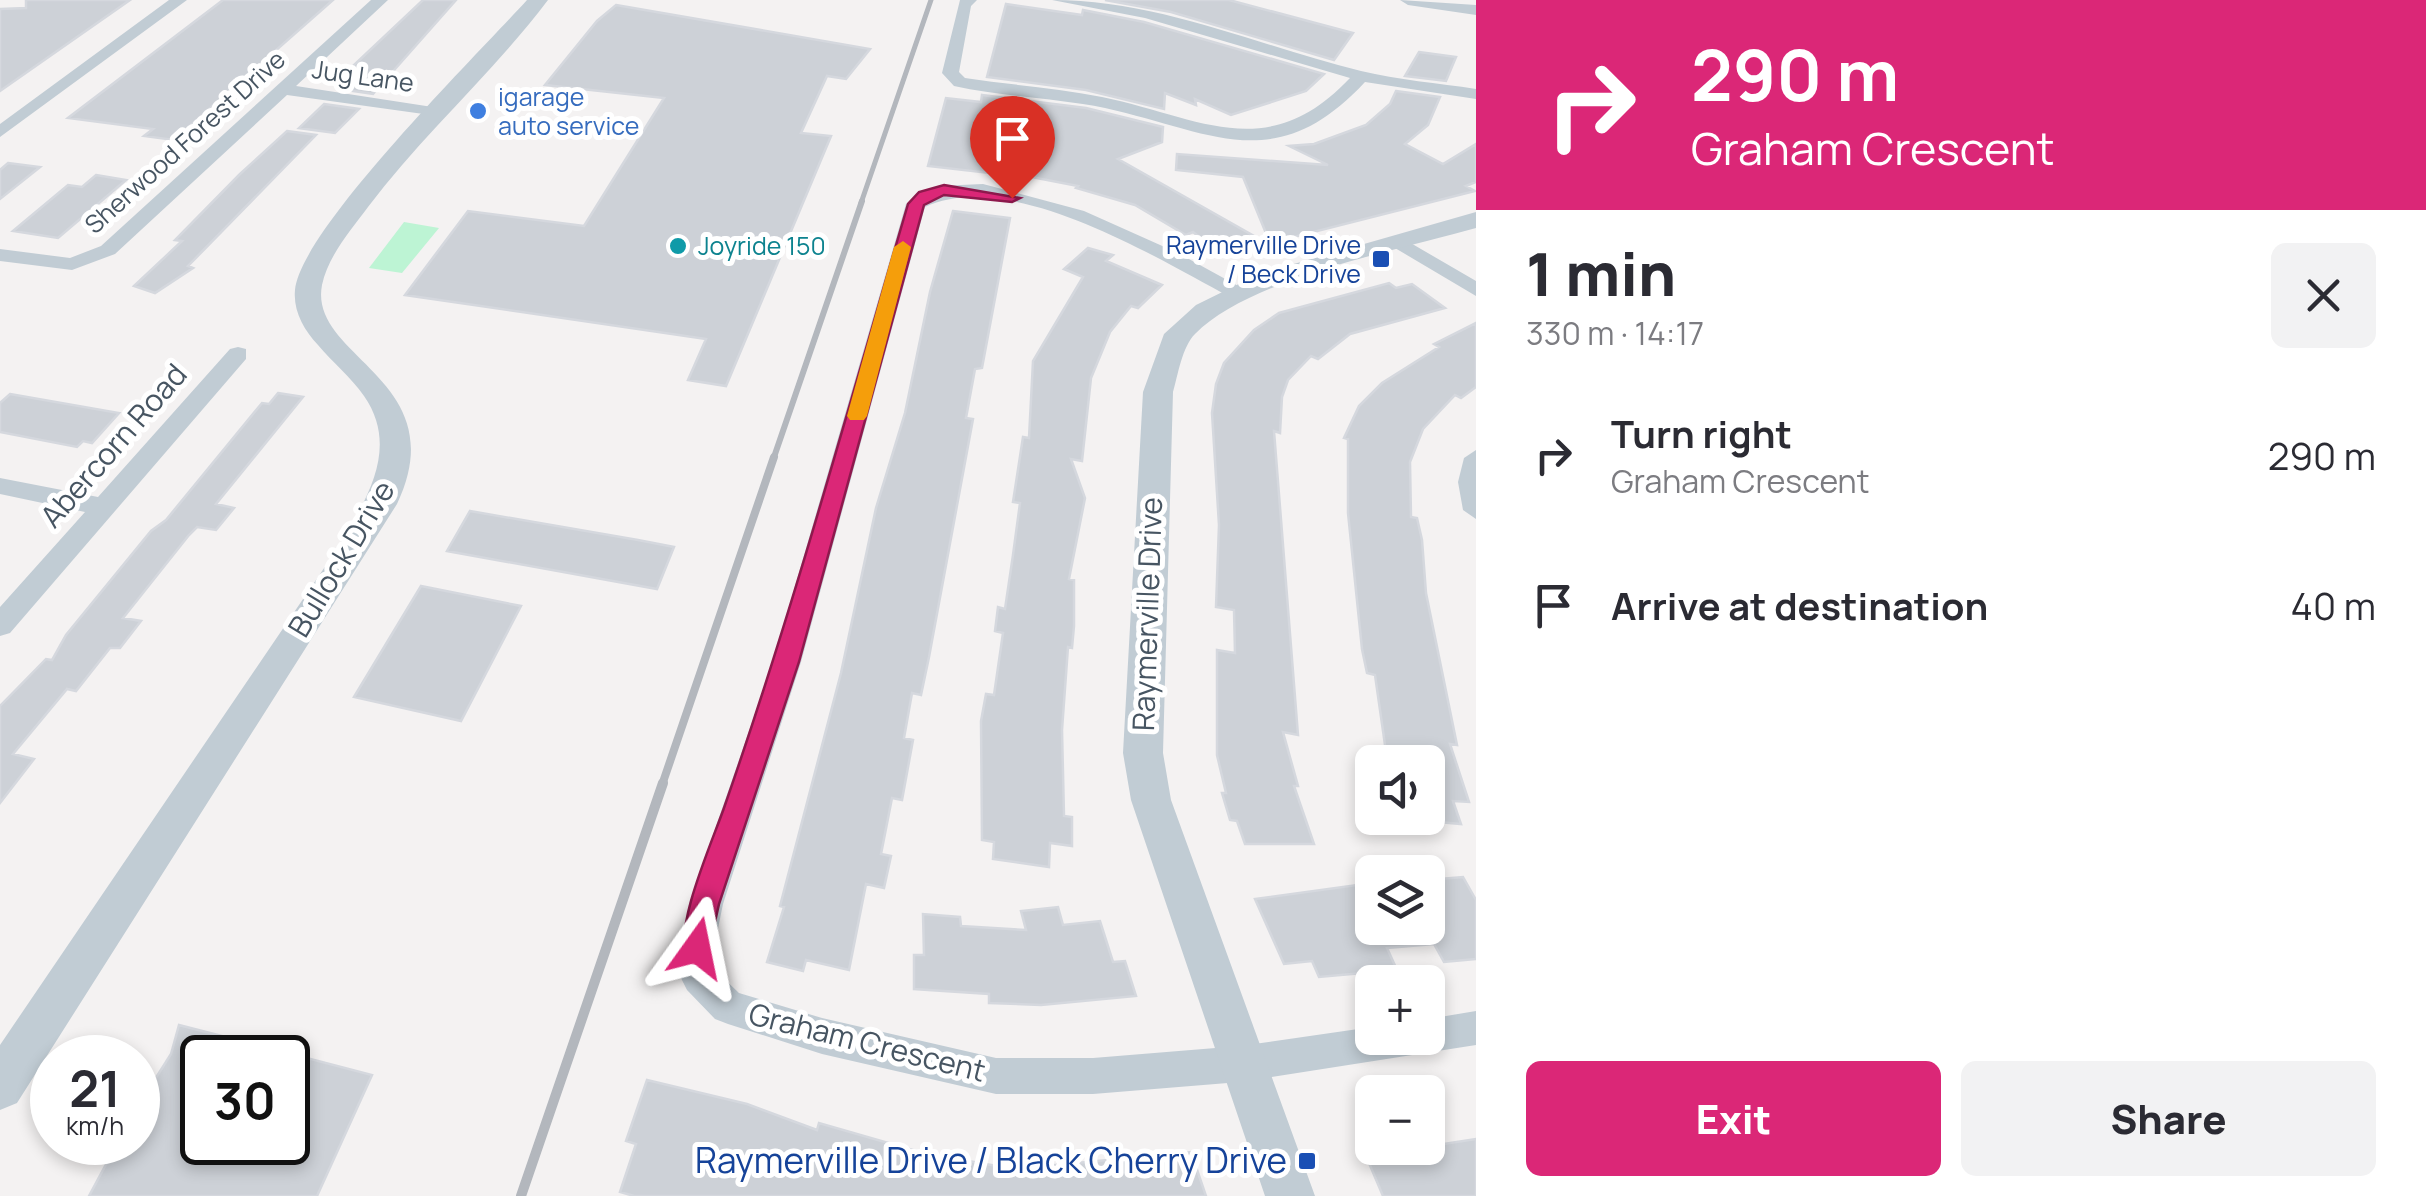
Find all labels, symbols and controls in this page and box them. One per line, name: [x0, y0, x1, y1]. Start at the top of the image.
text: 290 m: [1691, 26, 1899, 122]
icon: right: [1526, 40, 1656, 170]
street label: Sherwood Forest Drive: [77, 42, 293, 241]
street label: Jug Lane: [310, 51, 416, 100]
place label: igarage auto service: [498, 79, 639, 143]
pin: [970, 96, 1055, 199]
marker: igarage auto service: [467, 100, 489, 122]
icon: arrive: [985, 111, 1040, 166]
text: Graham Crescent: [1691, 117, 2054, 179]
place label: Raymerville Drive / Beck Drive: [1166, 227, 1361, 291]
place label: Joyride 150: [698, 228, 826, 263]
text: 1 min: [1526, 232, 1676, 314]
marker: Joyride 150: [667, 235, 689, 257]
button: close: [2271, 243, 2376, 348]
marker: Raymerville Drive / Beck Drive: [1370, 248, 1392, 270]
text: 330 m · 14:17: [1526, 311, 1704, 355]
street label: Abercorn Road: [30, 354, 195, 536]
text: Turn right: [1611, 407, 1792, 459]
icon: right: [1526, 428, 1581, 483]
text: 290 m: [2268, 429, 2376, 481]
text: Graham Crescent: [1611, 459, 1869, 503]
street label: Bullock Drive: [278, 472, 404, 644]
street label: Raymerville Drive: [1122, 496, 1171, 732]
icon: arrive: [1526, 578, 1581, 633]
text: Arrive at destination: [1611, 579, 1988, 631]
text: 40 m: [2291, 579, 2376, 631]
map controls: [1355, 745, 1445, 1165]
button: sound: [1355, 745, 1445, 835]
button: layers: [1355, 855, 1445, 945]
position arrow: [645, 896, 749, 1000]
button: +: [1355, 965, 1445, 1055]
street label: Graham Crescent: [745, 992, 990, 1091]
speed limit sign: 30: [180, 1035, 310, 1165]
text: 21: [69, 1054, 121, 1122]
button: Exit: [1526, 1061, 1941, 1176]
button: Share: [1961, 1061, 2376, 1176]
button: −: [1355, 1075, 1445, 1165]
text: km/h: [66, 1108, 124, 1143]
place label: Raymerville Drive / Black Cherry Drive: [695, 1136, 1287, 1184]
marker: Raymerville Drive / Black Cherry Drive: [1296, 1150, 1318, 1172]

